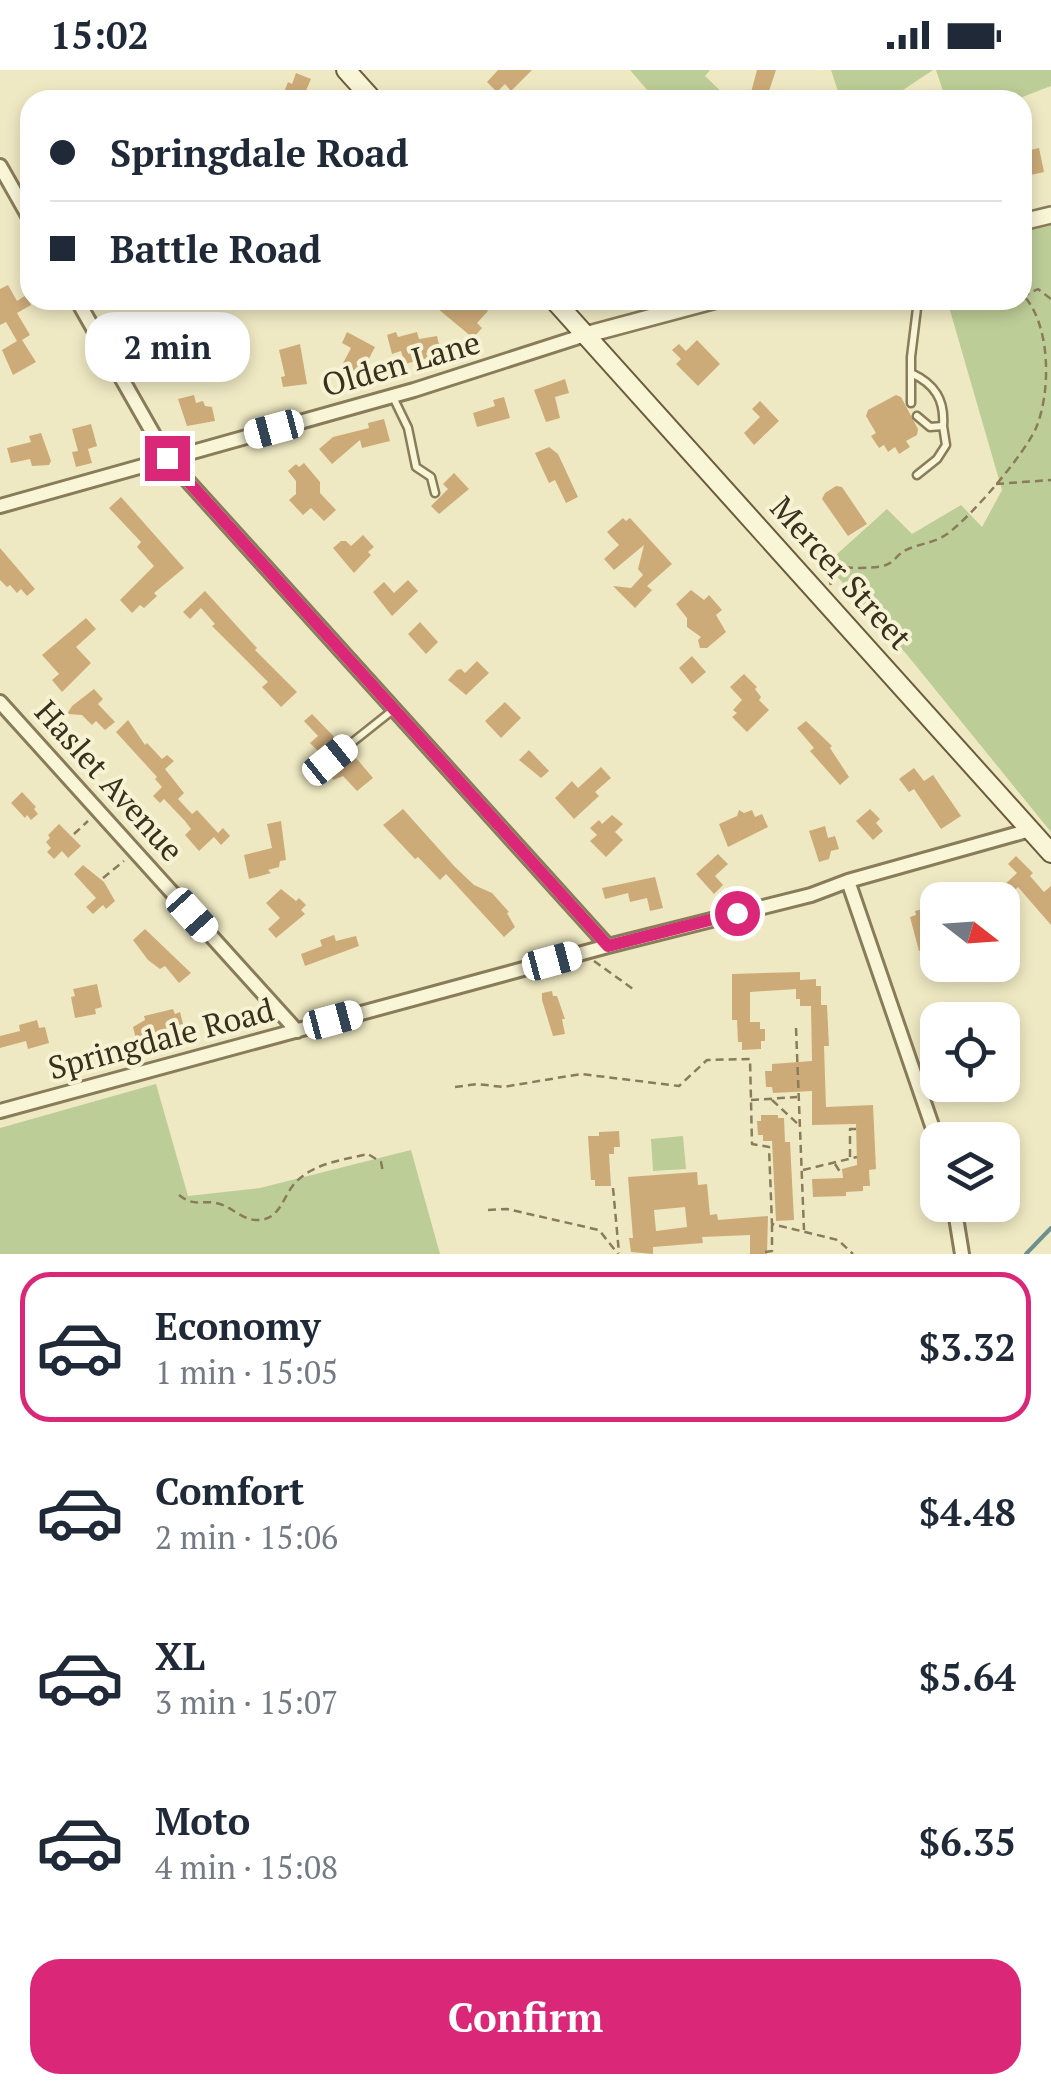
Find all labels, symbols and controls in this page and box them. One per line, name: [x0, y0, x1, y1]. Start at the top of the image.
text: 15:02: [50, 10, 149, 60]
text: Springdale Road: [110, 128, 409, 178]
text: Battle Road: [110, 224, 321, 274]
callout: 2 min: [84, 313, 250, 383]
street label: Olden Lane: [317, 320, 485, 406]
text: 2 min: [124, 326, 211, 368]
car: [241, 407, 307, 451]
route end: [145, 436, 190, 481]
street label: Mercer Street: [762, 487, 922, 658]
street label: Haslet Avenue: [26, 691, 193, 870]
car: [297, 729, 363, 791]
north arrow: [920, 882, 1020, 982]
map controls: [920, 882, 1020, 1222]
car: [161, 883, 223, 947]
route start: [715, 891, 760, 936]
car: [519, 939, 585, 983]
street label: Springdale Road: [43, 988, 278, 1088]
car: [300, 998, 366, 1042]
button: locate: [920, 1002, 1020, 1102]
button: layers: [920, 1122, 1020, 1222]
text: Economy: [155, 1301, 321, 1351]
icon: car: [35, 1302, 125, 1392]
text: $3.32: [919, 1322, 1016, 1372]
text: 1 min · 15:05: [155, 1351, 338, 1393]
text: Comfort: [155, 1466, 304, 1516]
icon: car: [35, 1467, 125, 1557]
text: $4.48: [919, 1487, 1016, 1537]
text: 2 min · 15:06: [155, 1516, 338, 1558]
text: XL: [155, 1631, 205, 1681]
icon: car: [35, 1632, 125, 1722]
text: $5.64: [919, 1652, 1016, 1702]
text: 3 min · 15:07: [155, 1681, 338, 1723]
text: Moto: [155, 1796, 250, 1846]
icon: car: [35, 1797, 125, 1887]
text: $6.35: [919, 1817, 1016, 1867]
text: 4 min · 15:08: [155, 1846, 338, 1888]
button: Confirm: [30, 1959, 1021, 2074]

